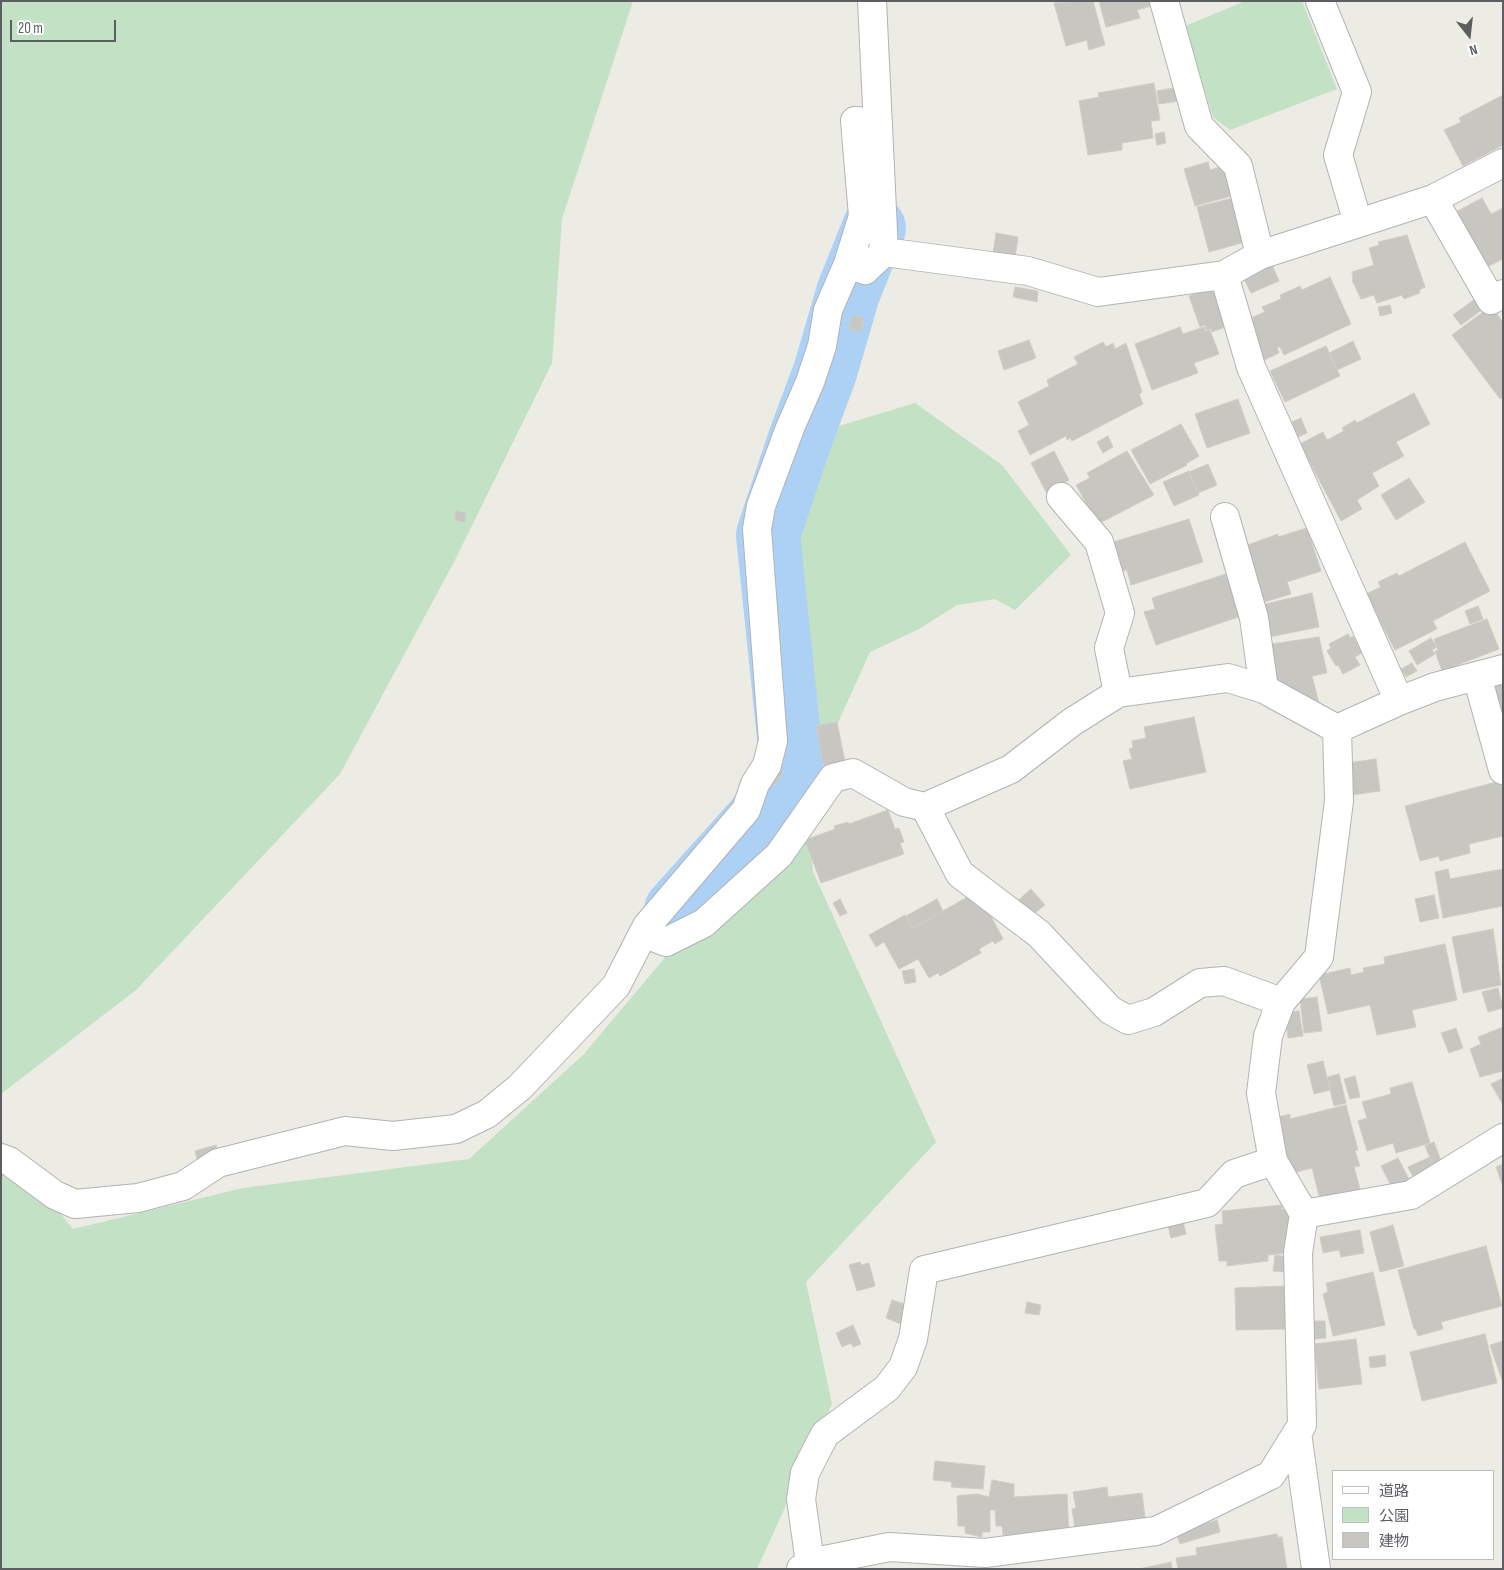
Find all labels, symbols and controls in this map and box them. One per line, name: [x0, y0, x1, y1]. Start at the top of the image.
scale bar: [12, 10, 119, 42]
north arrow: [1444, 10, 1494, 60]
text: 20 m: [18, 19, 43, 38]
text: N: [1467, 41, 1479, 59]
legend: [1332, 1470, 1494, 1560]
text: 道路: [1379, 1482, 1409, 1501]
text: 公園: [1379, 1507, 1409, 1526]
text: 建物: [1379, 1532, 1409, 1551]

